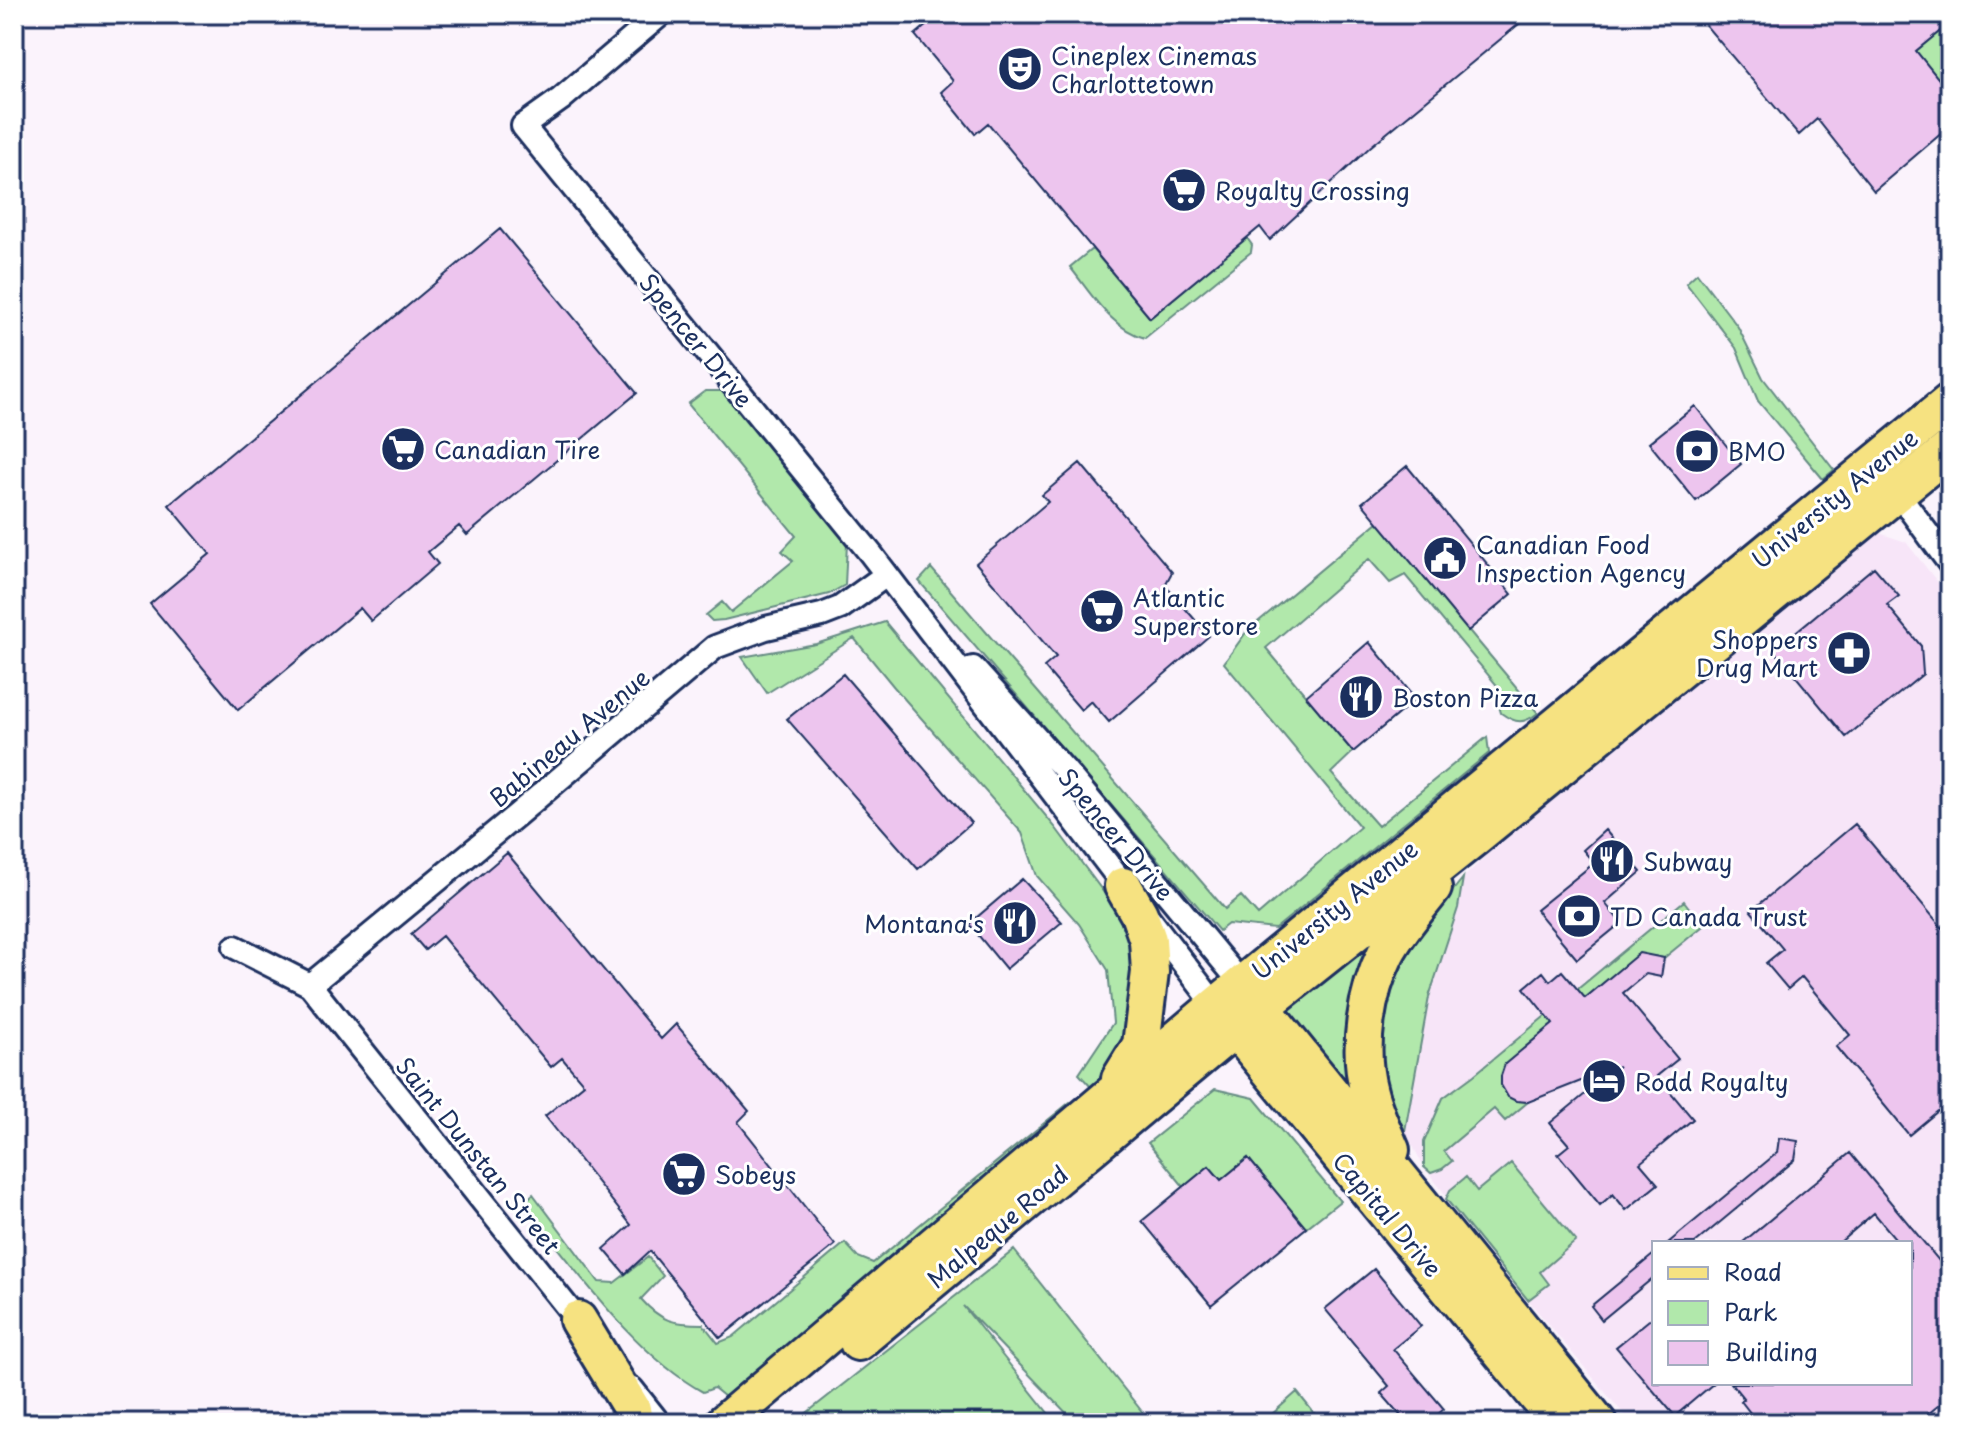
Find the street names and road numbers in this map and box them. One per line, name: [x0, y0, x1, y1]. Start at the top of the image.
street label: Spencer Drive: [632, 265, 762, 415]
street label: University Avenue: [1743, 420, 1925, 576]
street label: Babineau Avenue: [481, 659, 657, 815]
street label: Spencer Drive: [1051, 760, 1183, 908]
street label: University Avenue: [1243, 831, 1425, 987]
street label: Saint Dunstan Street: [388, 1049, 570, 1261]
street label: Capital Drive: [1325, 1143, 1451, 1285]
street label: Malpeque Road: [919, 1156, 1075, 1296]

